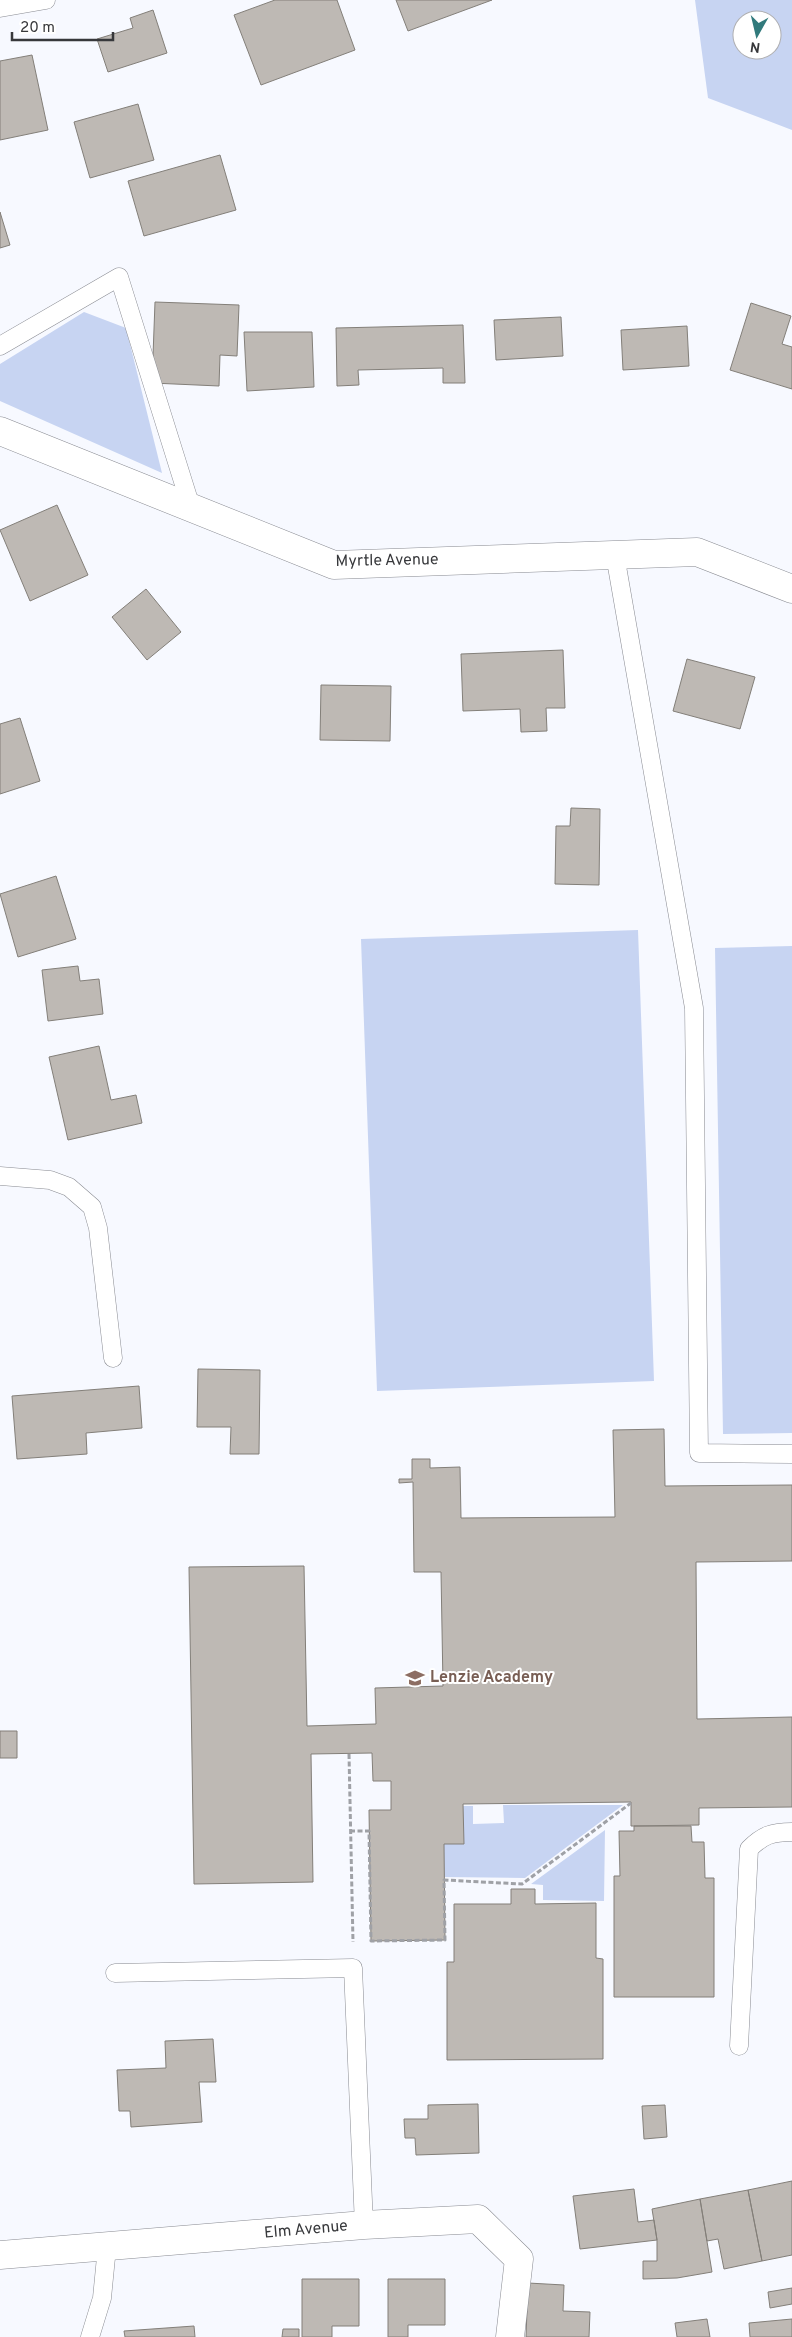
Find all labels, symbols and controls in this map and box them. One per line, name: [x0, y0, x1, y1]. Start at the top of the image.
scale bar: [12, 10, 114, 42]
north arrow: [732, 10, 782, 60]
text: 20 m: [20, 19, 55, 38]
text: N: [749, 37, 762, 56]
street label: Myrtle Avenue: [335, 550, 439, 572]
school or university icon: Lenzie Academy: [404, 1667, 426, 1689]
place label: Lenzie Academy: [430, 1668, 553, 1688]
street label: Elm Avenue: [263, 2216, 349, 2244]

